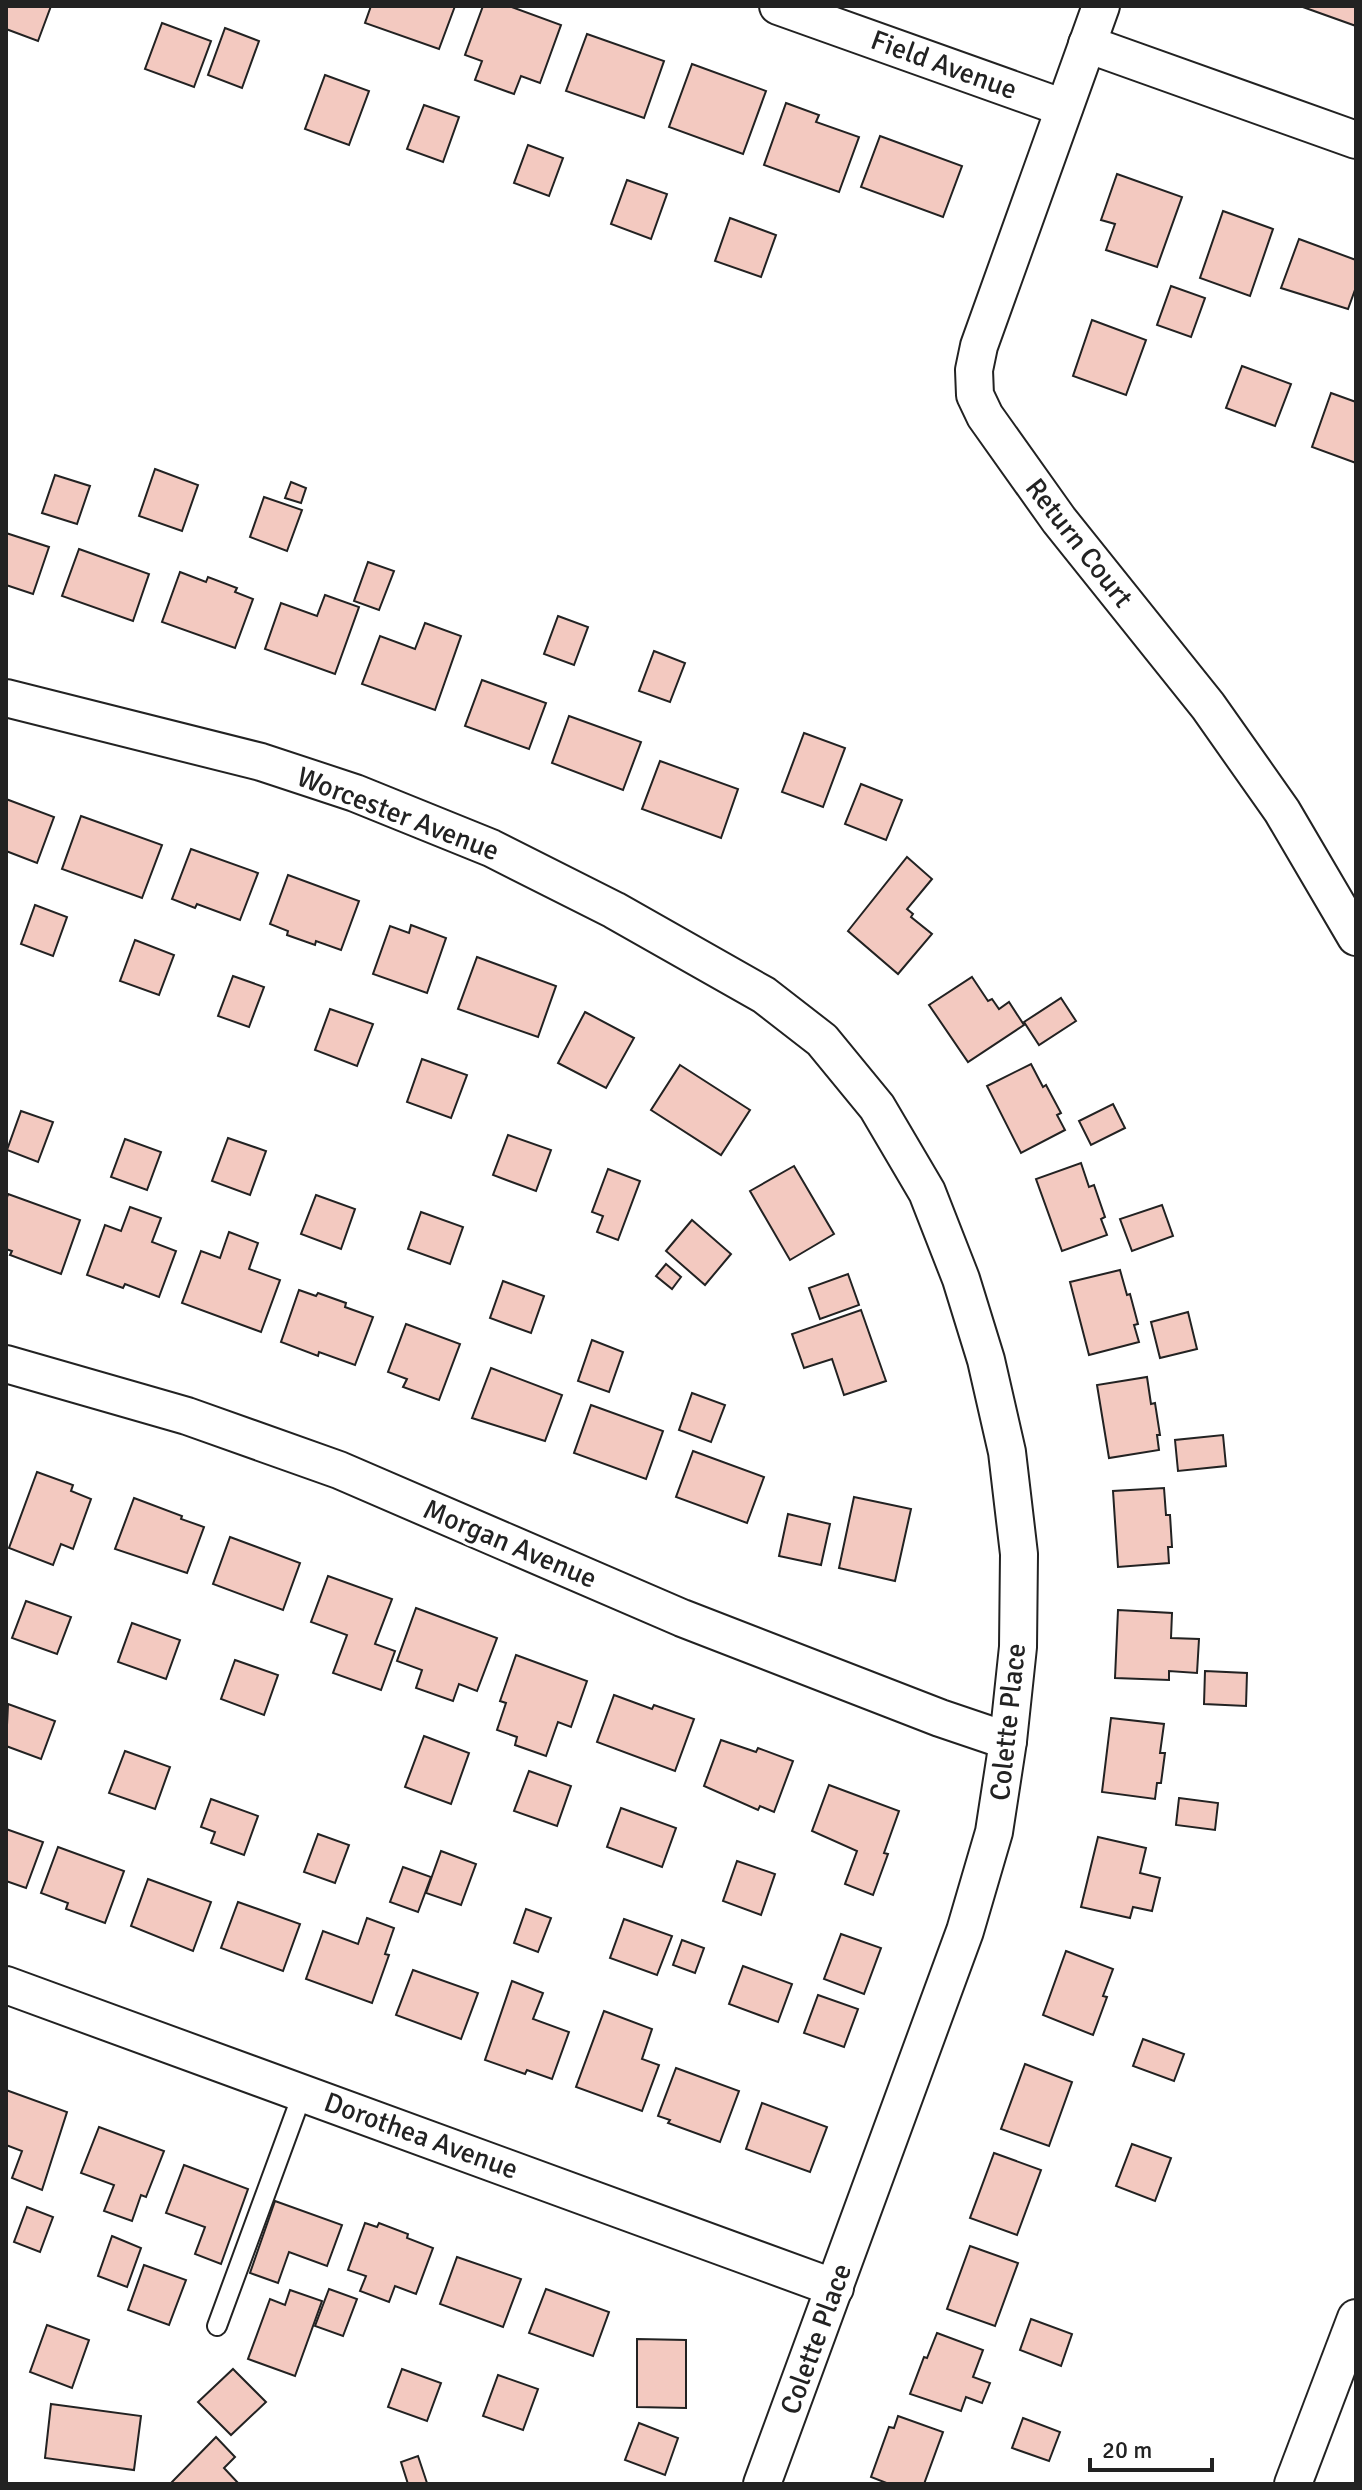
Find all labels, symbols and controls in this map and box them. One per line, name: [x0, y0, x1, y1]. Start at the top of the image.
street label: Field Avenue: [866, 23, 1022, 107]
street label: Return Court: [1018, 472, 1140, 615]
street label: Worcester Avenue: [292, 760, 504, 868]
street label: Morgan Avenue: [418, 1492, 602, 1596]
street label: Colette Place: [983, 1642, 1033, 1802]
street label: Dorothea Avenue: [319, 2085, 523, 2187]
street label: Colette Place: [773, 2259, 859, 2419]
scale bar: [1090, 2422, 1212, 2472]
text: 20 m: [1102, 2435, 1152, 2465]

